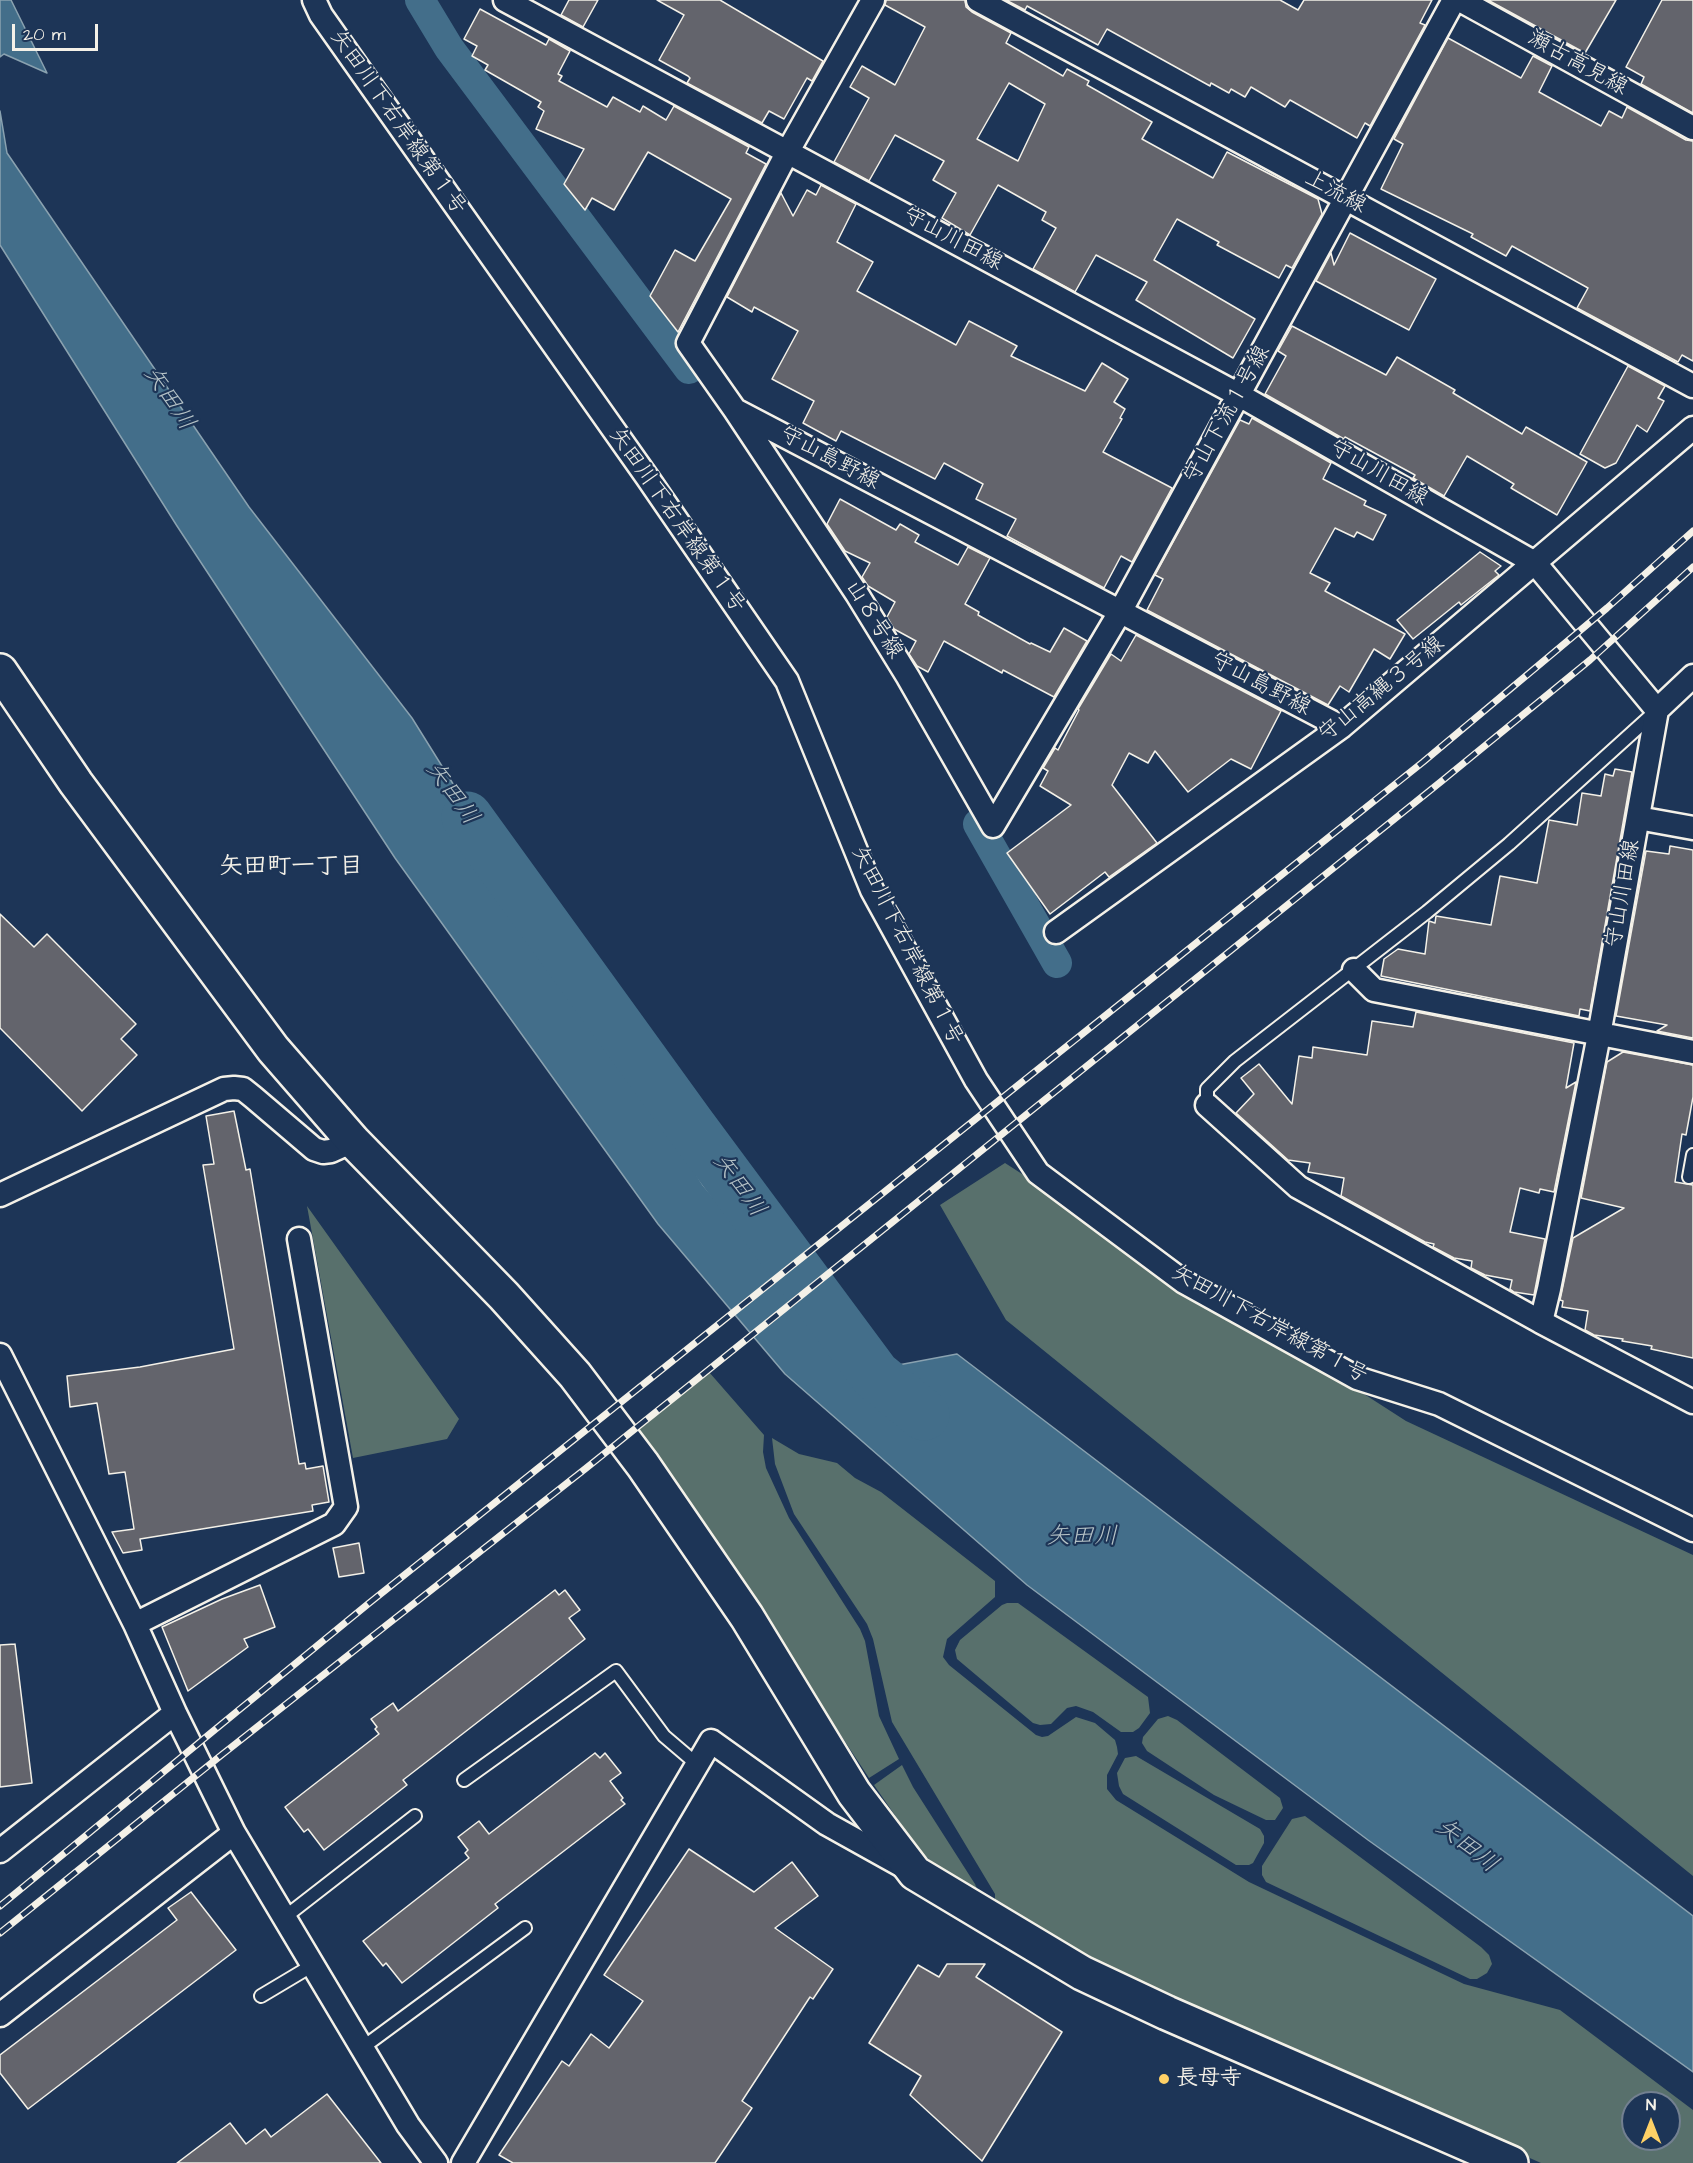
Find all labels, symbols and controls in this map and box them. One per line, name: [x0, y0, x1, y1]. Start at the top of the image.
scale bar: [15, 12, 100, 50]
text: 20 m: [23, 22, 66, 47]
street label: 矢田川下右岸線第１号: [323, 25, 471, 221]
street label: 瀬古高見線: [1522, 26, 1632, 102]
street label: 上流線: [1300, 166, 1370, 220]
street label: 守山川田線: [897, 203, 1007, 277]
street label: 守山下流１号線: [1179, 341, 1277, 489]
water label: 矢田川: [136, 361, 200, 437]
street label: 守山島野線: [774, 422, 884, 496]
street label: 矢田川下右岸線第１号: [602, 423, 750, 619]
street label: 守山川田線: [1324, 435, 1432, 513]
street label: 山８号線: [838, 576, 908, 664]
street label: 守山高縄３号線: [1314, 631, 1450, 749]
street label: 守山島野線: [1205, 648, 1315, 722]
water label: 矢田川: [418, 756, 484, 832]
street label: 守山川田線: [1601, 838, 1647, 950]
street label: 矢田川下右岸線第１号: [844, 842, 968, 1050]
district label: 矢田町一丁目: [219, 854, 363, 882]
water label: 矢田川: [705, 1148, 771, 1224]
street label: 矢田川下右岸線第１号: [1166, 1260, 1372, 1390]
water label: 矢田川: [1046, 1524, 1118, 1552]
water label: 矢田川: [1429, 1813, 1503, 1881]
place label: 長母寺: [1176, 2066, 1242, 2092]
marker: 長母寺: [1157, 2072, 1171, 2086]
north arrow: [1621, 2091, 1681, 2151]
text: N: [1646, 2094, 1656, 2116]

